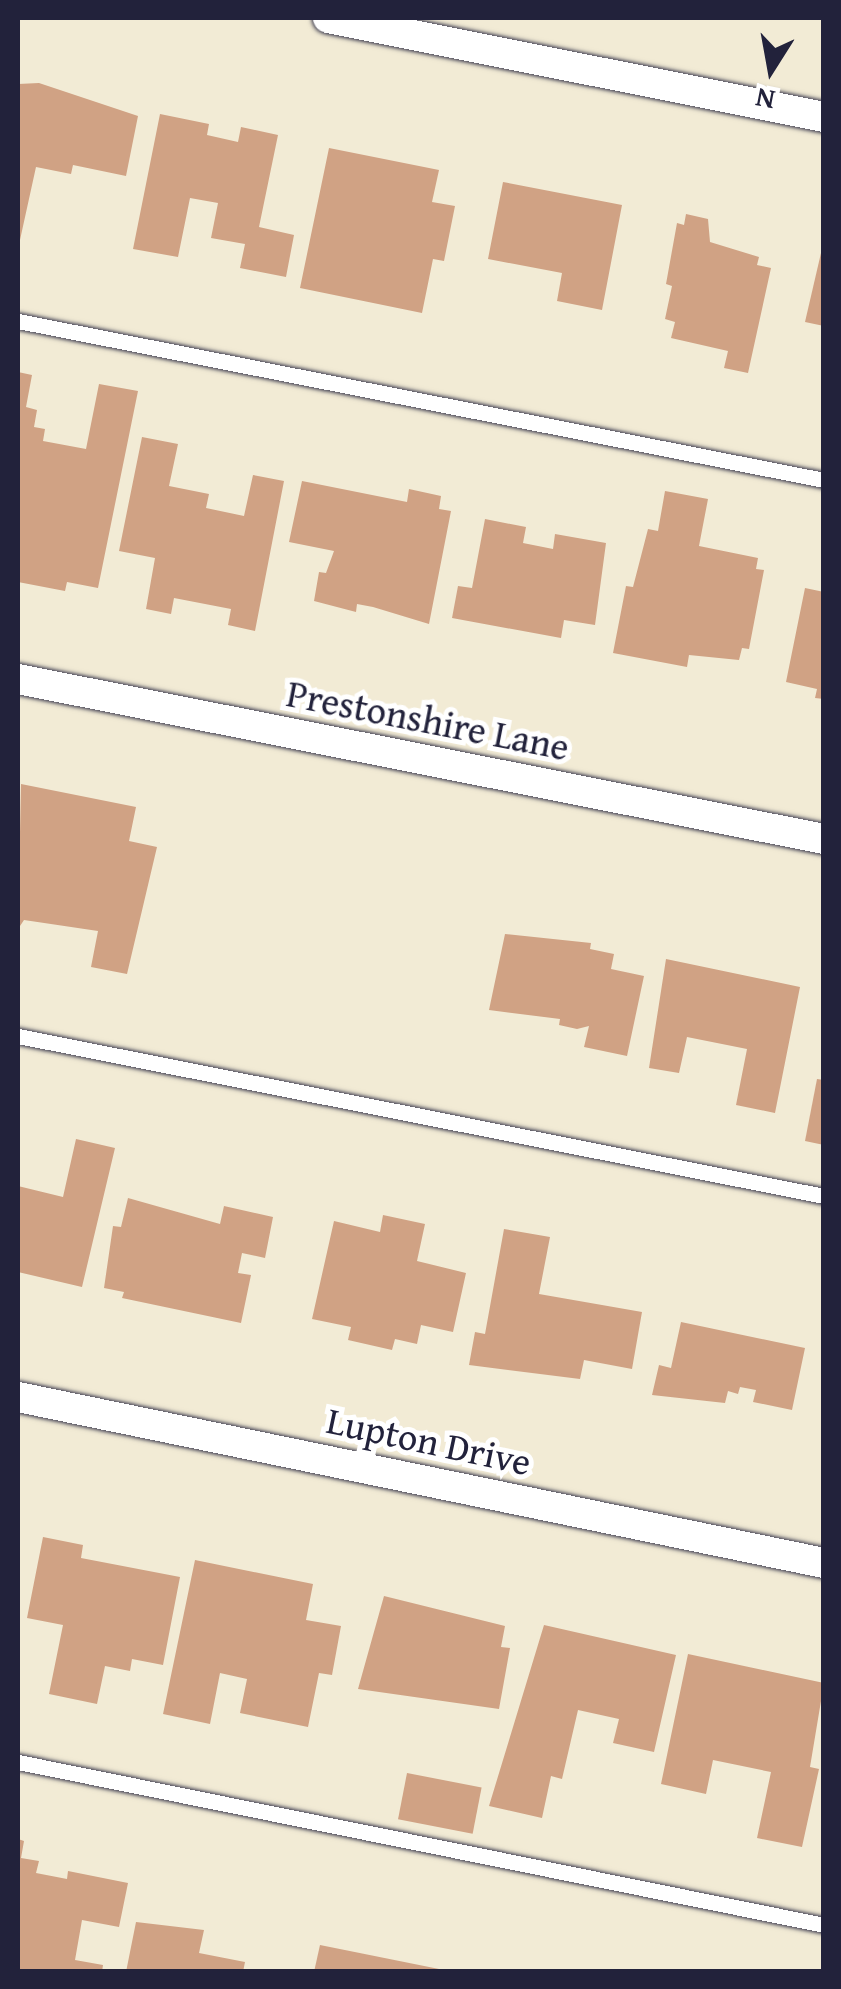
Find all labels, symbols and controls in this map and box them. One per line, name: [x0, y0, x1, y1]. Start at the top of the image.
north arrow: [721, 20, 821, 120]
text: N: [752, 78, 778, 122]
street label: Prestonshire Lane: [283, 670, 573, 770]
street label: Lupton Drive: [323, 1397, 535, 1485]

